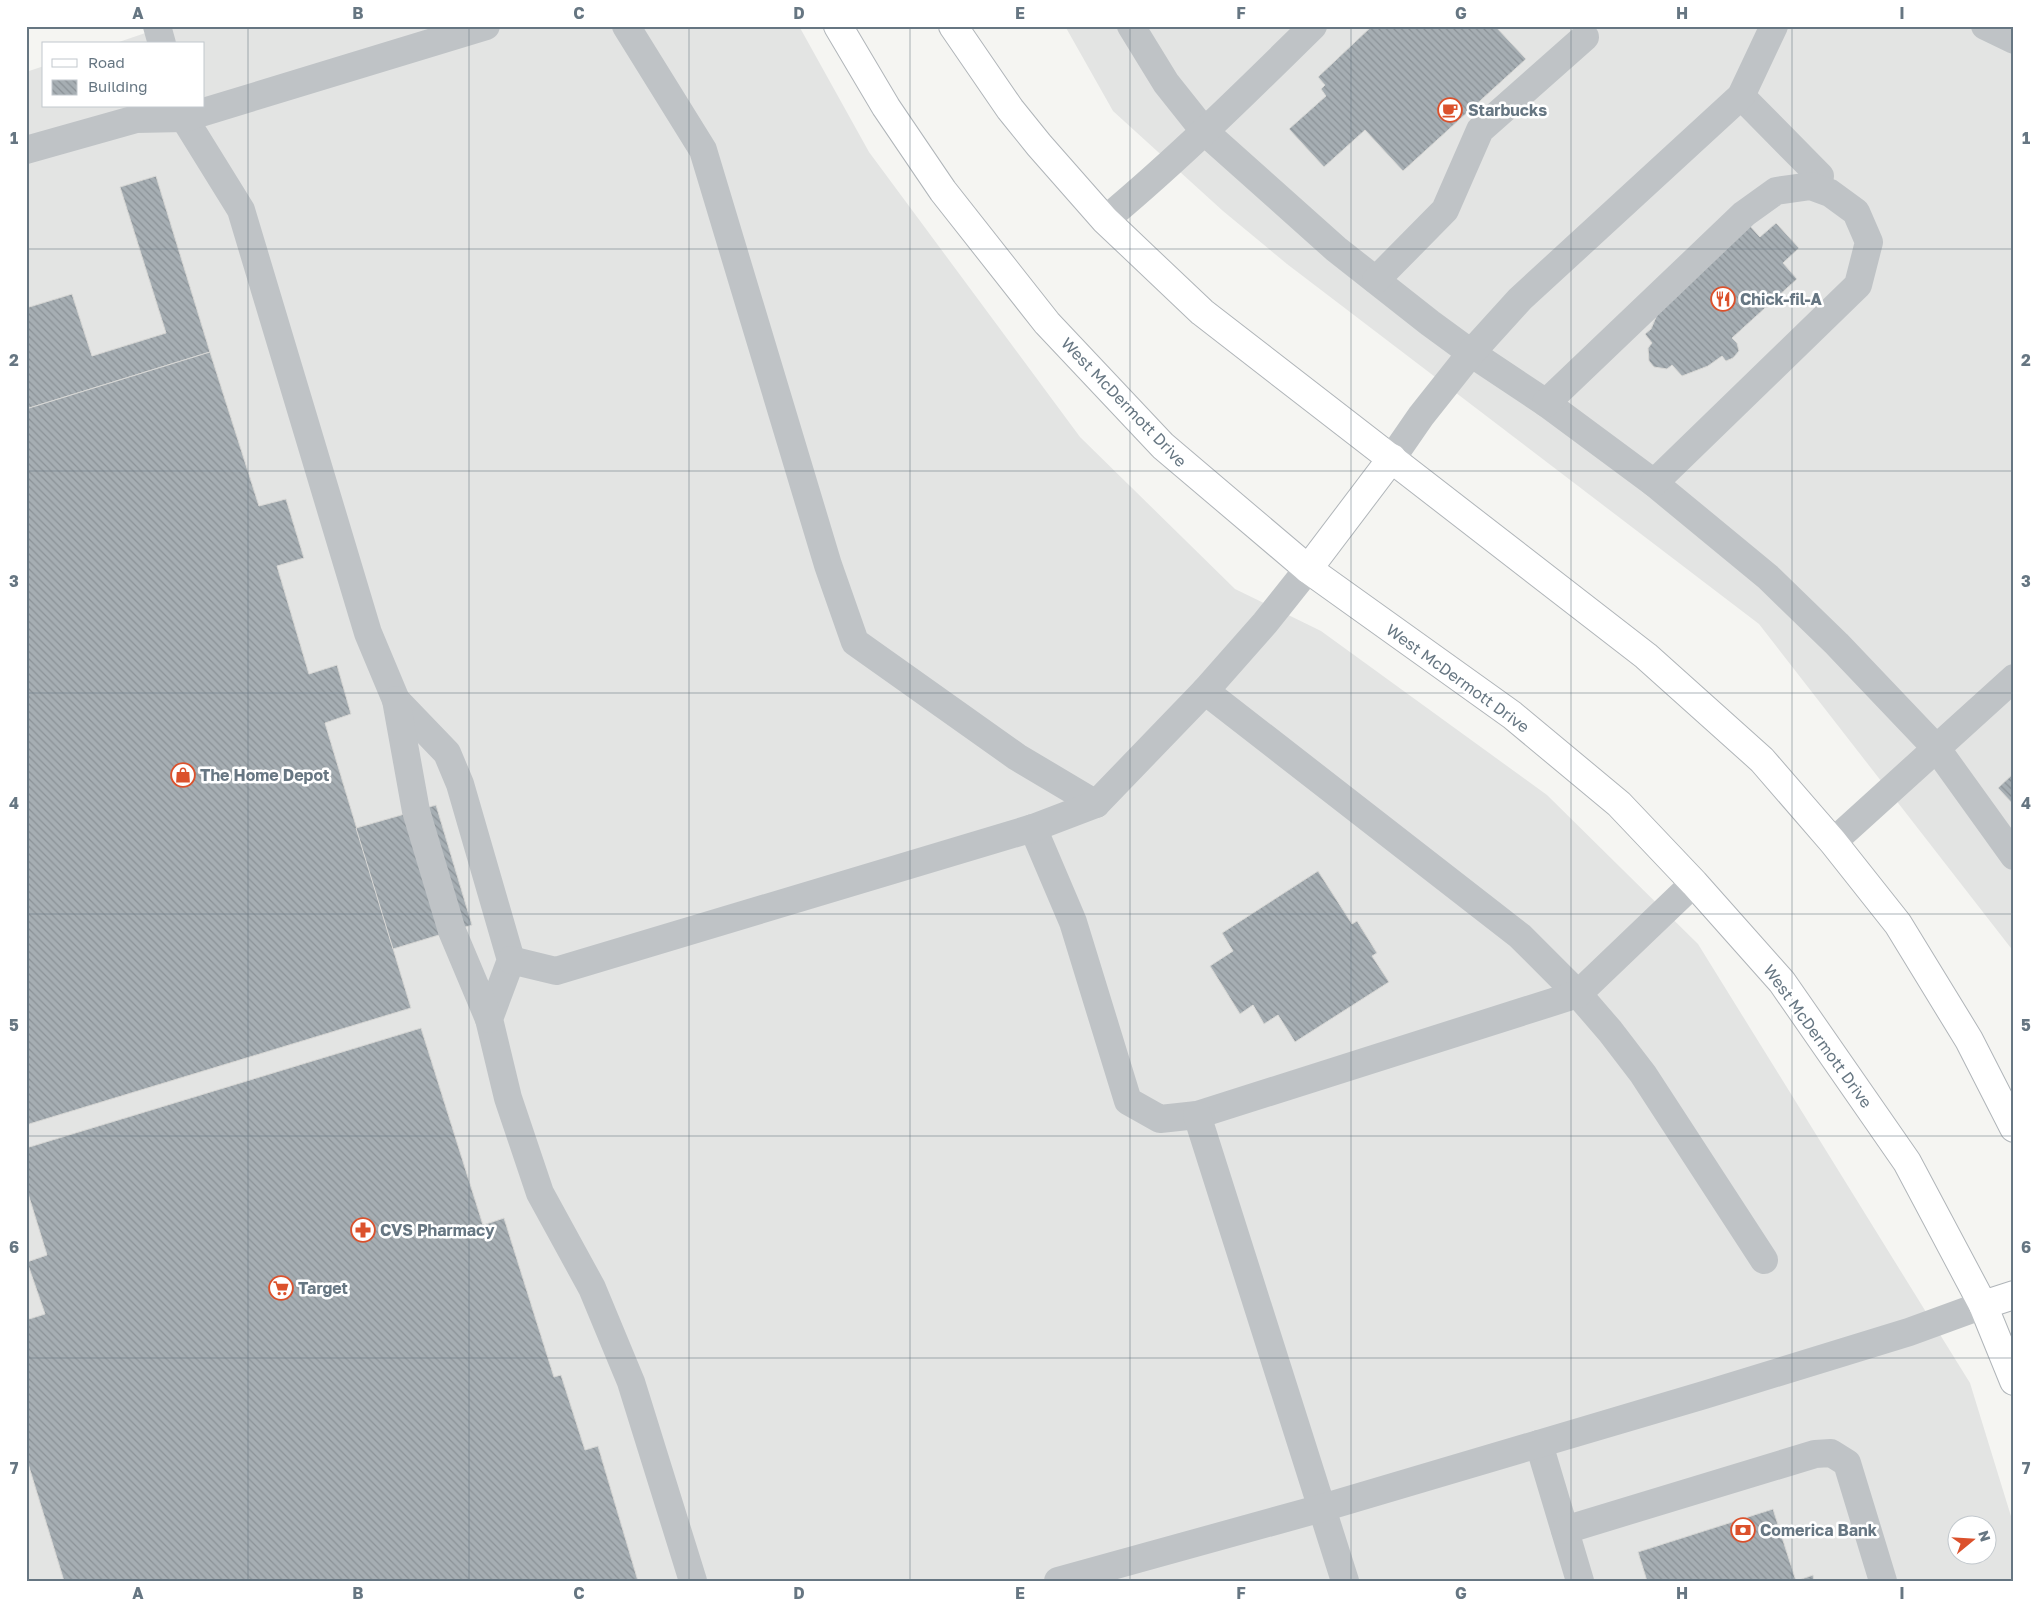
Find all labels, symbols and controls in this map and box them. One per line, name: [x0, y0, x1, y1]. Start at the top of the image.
text: A: [132, 3, 144, 23]
text: B: [352, 3, 364, 23]
text: C: [573, 3, 585, 23]
text: D: [793, 3, 805, 23]
text: E: [1015, 3, 1025, 23]
text: F: [1236, 3, 1246, 23]
text: G: [1455, 3, 1467, 23]
text: H: [1676, 3, 1688, 23]
text: I: [1899, 3, 1905, 23]
legend: [42, 42, 205, 108]
text: Road: [88, 53, 125, 71]
text: Building: [88, 77, 148, 95]
cafe icon: Starbucks: [1437, 97, 1463, 123]
place label: Starbucks: [1468, 100, 1547, 120]
text: 1: [10, 128, 18, 148]
text: 1: [2022, 128, 2030, 148]
restaurant icon: Chick-fil-A: [1710, 286, 1736, 312]
place label: Chick-fil-A: [1740, 289, 1823, 309]
street label: West McDermott Drive: [1057, 333, 1191, 471]
text: 2: [9, 350, 19, 370]
text: 2: [2021, 350, 2031, 370]
text: 3: [9, 571, 19, 591]
text: 3: [2021, 571, 2031, 591]
street label: West McDermott Drive: [1382, 619, 1534, 737]
shop icon: The Home Depot: [170, 762, 196, 788]
place label: The Home Depot: [200, 765, 329, 785]
text: 4: [9, 793, 19, 813]
text: 4: [2021, 793, 2031, 813]
street label: West McDermott Drive: [1759, 960, 1877, 1112]
text: 5: [9, 1015, 19, 1035]
text: 5: [2021, 1015, 2031, 1035]
pharmacy icon: CVS Pharmacy: [350, 1217, 376, 1243]
place label: CVS Pharmacy: [380, 1220, 495, 1240]
text: 6: [9, 1237, 19, 1257]
text: 6: [2021, 1237, 2031, 1257]
supermarket icon: Target: [268, 1275, 294, 1301]
place label: Target: [298, 1278, 348, 1298]
text: 7: [10, 1458, 19, 1478]
text: 7: [2022, 1458, 2031, 1478]
north arrow: [1948, 1514, 1998, 1564]
bank icon: Comerica Bank: [1730, 1517, 1756, 1543]
place label: Comerica Bank: [1760, 1520, 1878, 1540]
text: N: [1975, 1528, 1995, 1544]
text: A: [132, 1583, 144, 1603]
text: B: [352, 1583, 364, 1603]
text: C: [573, 1583, 585, 1603]
text: D: [793, 1583, 805, 1603]
text: E: [1015, 1583, 1025, 1603]
text: F: [1236, 1583, 1246, 1603]
text: G: [1455, 1583, 1467, 1603]
text: H: [1676, 1583, 1688, 1603]
text: I: [1899, 1583, 1905, 1603]

